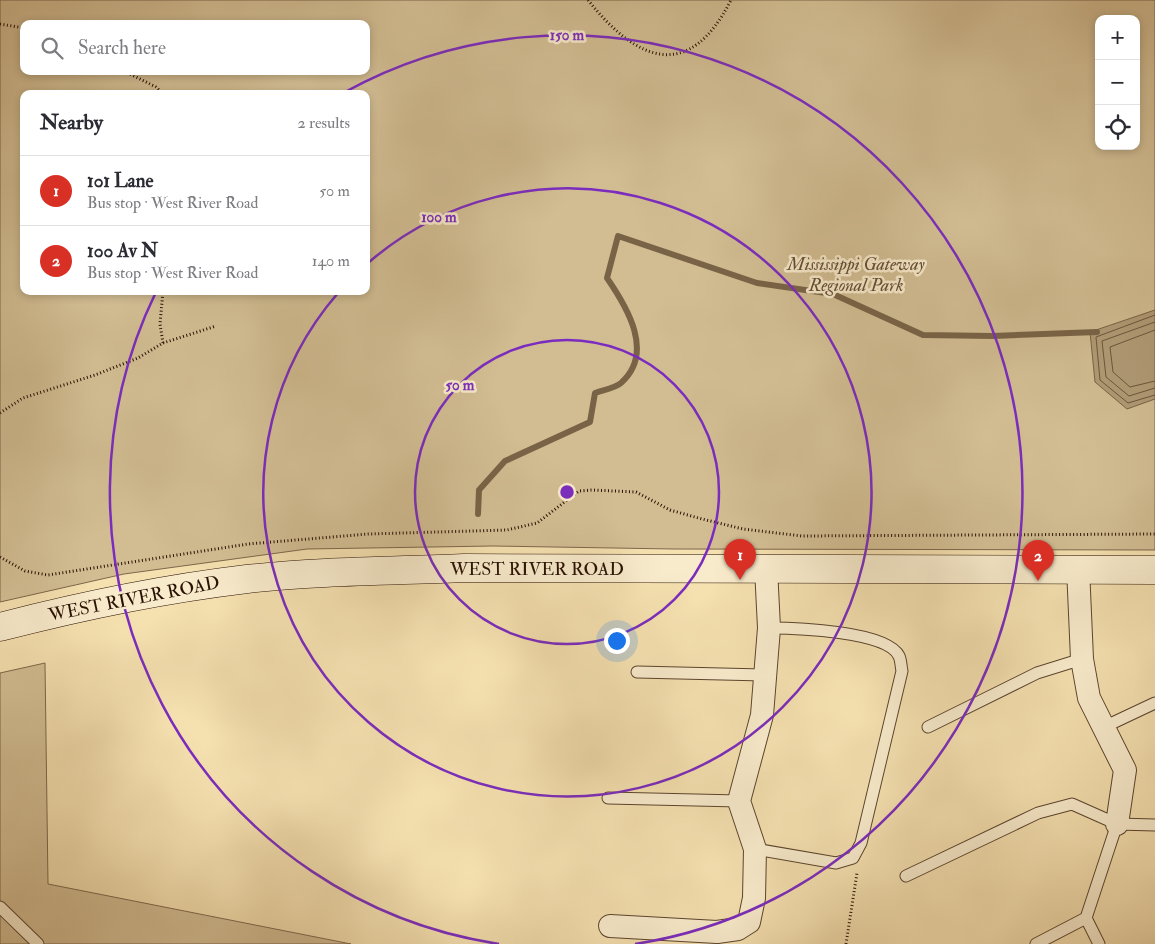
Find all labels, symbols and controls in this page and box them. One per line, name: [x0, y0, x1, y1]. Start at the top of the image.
map controls: [1095, 15, 1140, 150]
button: +: [1095, 15, 1140, 60]
search box: [20, 20, 370, 75]
text: 150 m: [550, 26, 584, 45]
icon: search: [38, 34, 66, 62]
text: Search here: [78, 36, 166, 60]
button: −: [1095, 60, 1140, 105]
button: locate: [1095, 105, 1140, 150]
text: Nearby: [40, 109, 103, 136]
text: 2 results: [297, 113, 350, 133]
text: 101 Lane: [87, 169, 153, 193]
text: 1: [53, 181, 59, 201]
text: 50 m: [319, 181, 350, 201]
text: Bus stop · West River Road: [87, 193, 258, 213]
text: 100 m: [421, 208, 457, 227]
text: 100 Av N: [87, 239, 158, 263]
text: 2: [52, 251, 60, 271]
text: 140 m: [312, 251, 350, 271]
park label: Mississippi Gateway Regional Park: [786, 253, 926, 297]
text: Bus stop · West River Road: [87, 263, 258, 283]
text: 50 m: [446, 376, 475, 395]
centre of rings: [558, 483, 576, 501]
pin: 1: [724, 539, 756, 580]
pin: 2: [1022, 540, 1054, 581]
street label: WEST RIVER ROAD: [449, 558, 624, 581]
street label: WEST RIVER ROAD: [45, 571, 222, 627]
your location: [604, 628, 630, 654]

